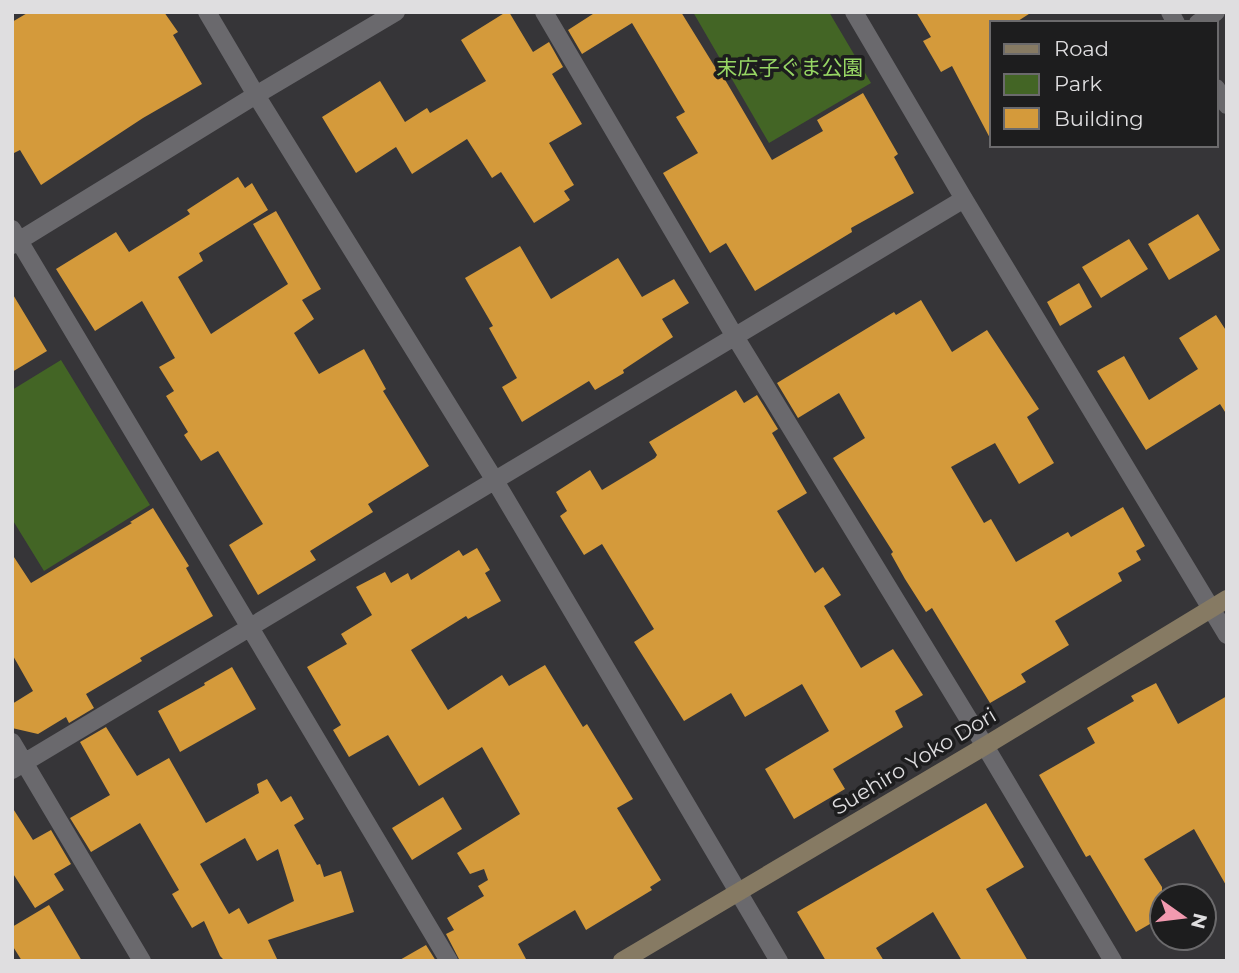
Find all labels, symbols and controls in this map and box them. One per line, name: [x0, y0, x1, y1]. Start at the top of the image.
legend: [990, 21, 1218, 147]
text: Road: [1054, 36, 1109, 61]
park label: 末広子ぐま公園: [717, 55, 864, 80]
text: Park: [1054, 71, 1102, 96]
text: Building: [1054, 106, 1144, 131]
street label: Suehiro Yoko Dori: [827, 702, 1001, 820]
north arrow: [1148, 882, 1218, 952]
text: N: [1186, 911, 1212, 931]

